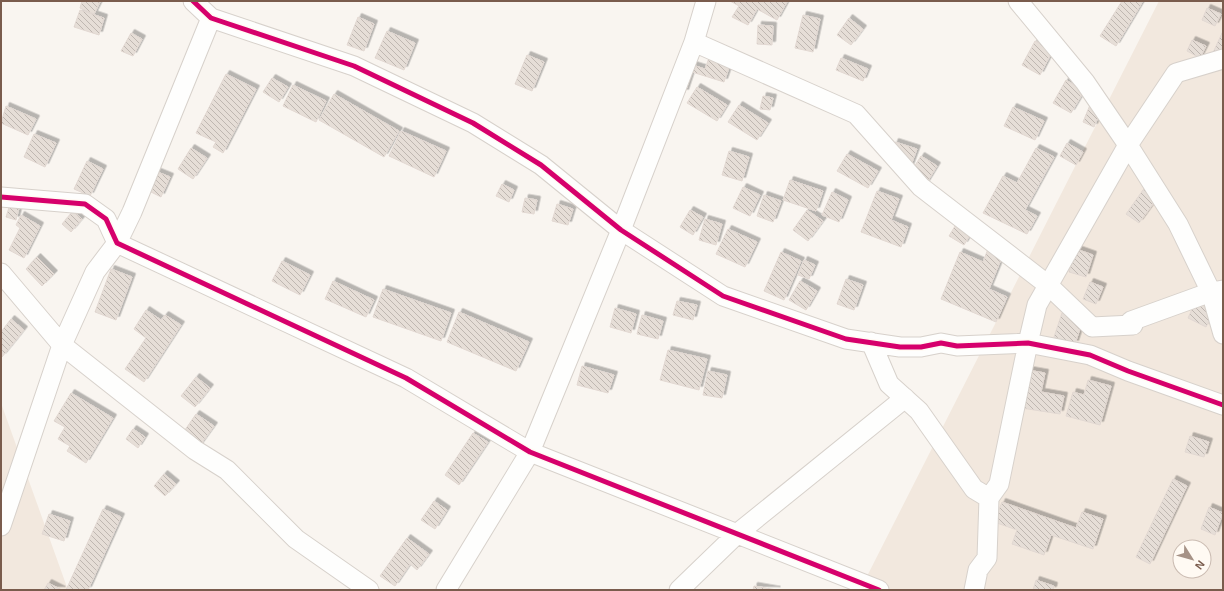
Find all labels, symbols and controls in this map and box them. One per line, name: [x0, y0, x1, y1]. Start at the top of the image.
north arrow: [1172, 539, 1212, 579]
text: N: [1193, 558, 1207, 572]

